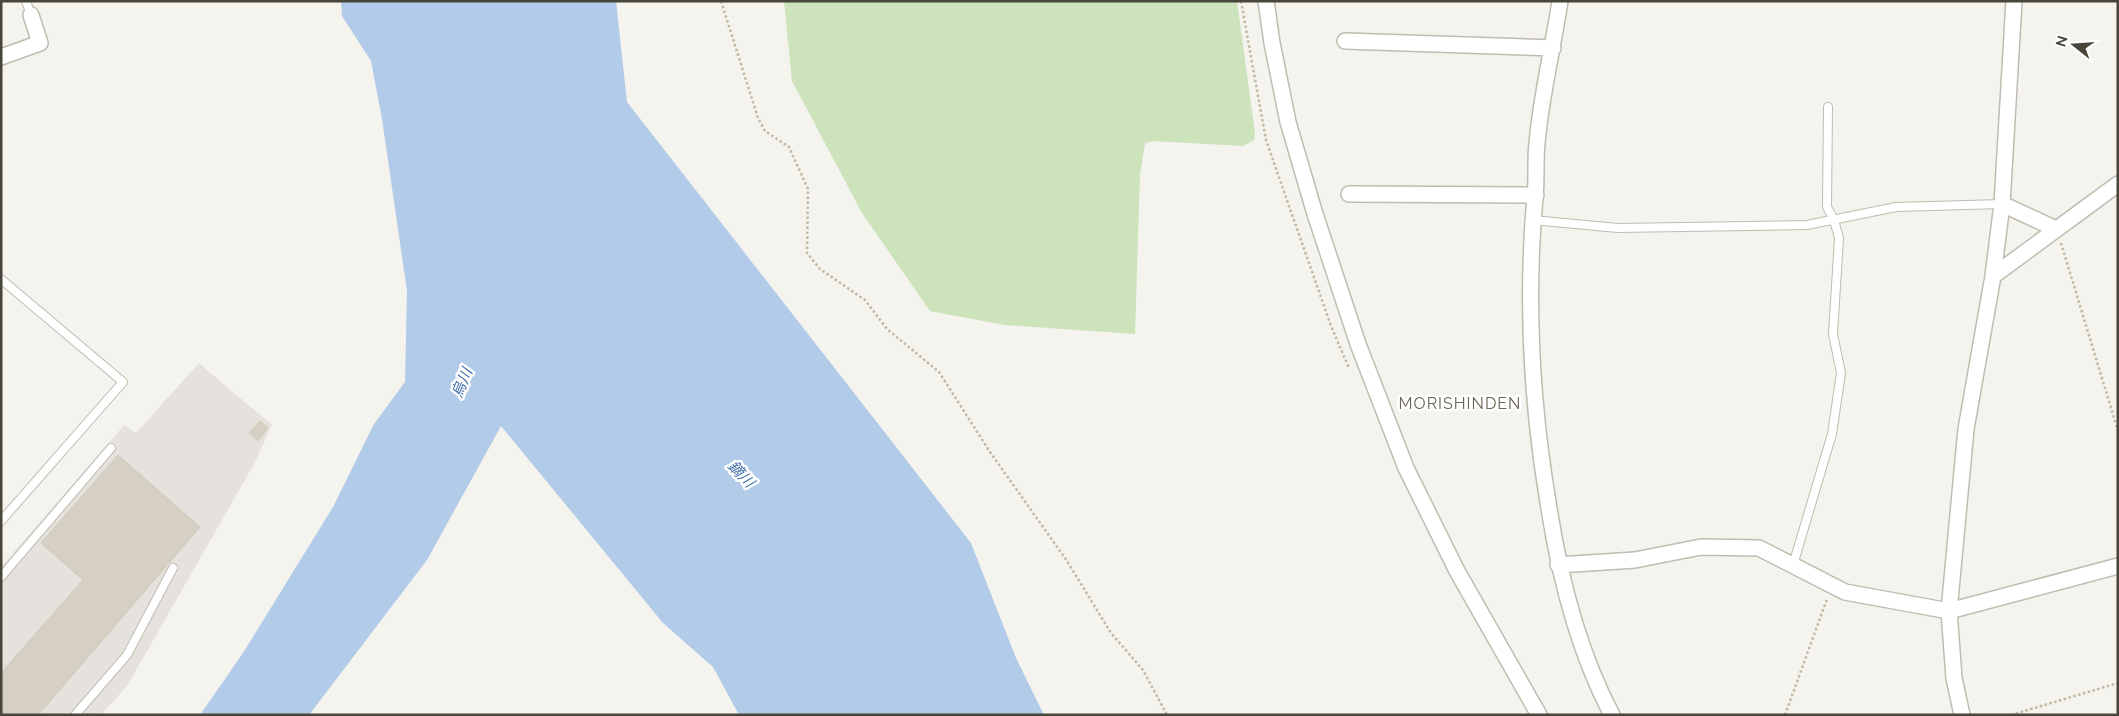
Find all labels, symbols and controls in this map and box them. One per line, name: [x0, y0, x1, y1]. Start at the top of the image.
north arrow: [2049, 20, 2099, 70]
text: N: [2052, 34, 2071, 49]
water label: 烏川: [448, 364, 477, 400]
district label: MORISHINDEN: [1399, 394, 1521, 413]
water label: 鏑川: [724, 457, 759, 492]

